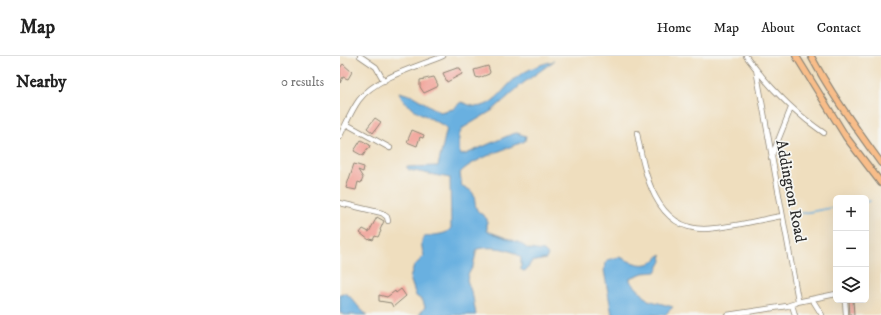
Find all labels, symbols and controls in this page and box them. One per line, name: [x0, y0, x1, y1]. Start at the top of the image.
text: Map: [20, 16, 55, 39]
text: Home: [657, 19, 691, 37]
text: Map: [713, 19, 739, 37]
text: About: [761, 19, 795, 37]
text: Contact: [817, 19, 861, 37]
text: Nearby: [16, 71, 66, 93]
text: 0 results: [281, 74, 324, 90]
street label: Addington Road: [771, 138, 811, 244]
map controls: [833, 195, 869, 303]
button: +: [833, 195, 869, 231]
button: −: [833, 231, 869, 267]
button: layers: [833, 267, 869, 303]

